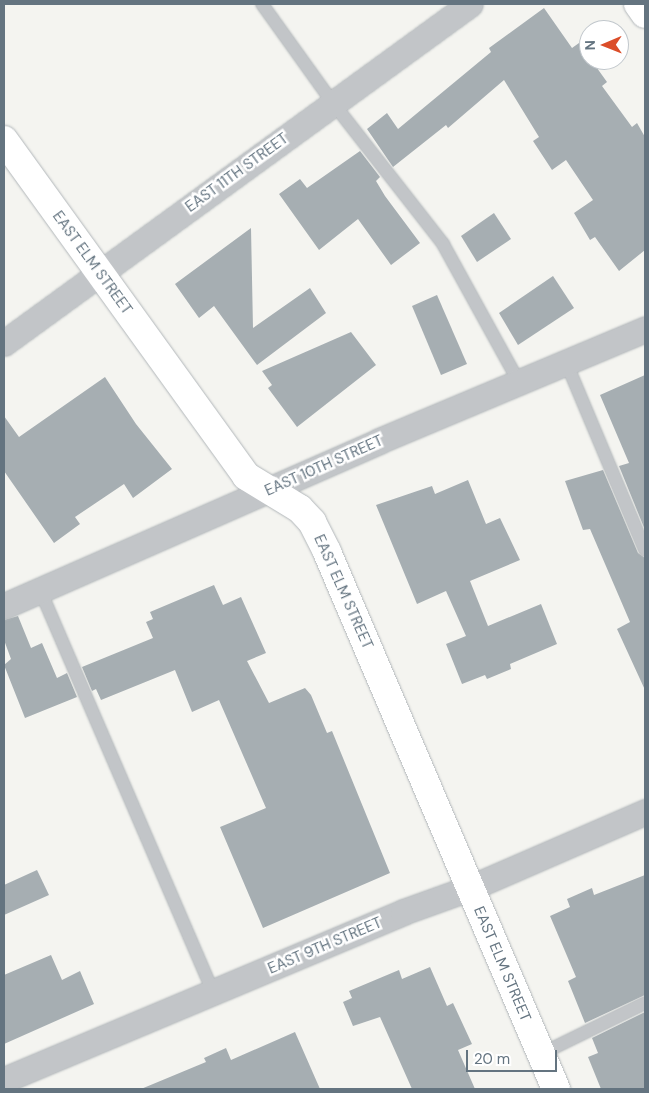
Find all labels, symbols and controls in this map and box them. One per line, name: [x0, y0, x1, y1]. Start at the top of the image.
north arrow: [579, 20, 629, 70]
text: N: [581, 40, 599, 51]
street label: EAST 11TH STREET: [182, 130, 292, 216]
street label: EAST ELM STREET: [48, 208, 136, 318]
street label: EAST 10TH STREET: [262, 432, 386, 500]
street label: EAST ELM STREET: [310, 532, 376, 652]
street label: EAST ELM STREET: [470, 904, 534, 1024]
street label: EAST 9TH STREET: [265, 914, 385, 978]
scale bar: [469, 1040, 560, 1072]
text: 20 m: [474, 1049, 510, 1069]

